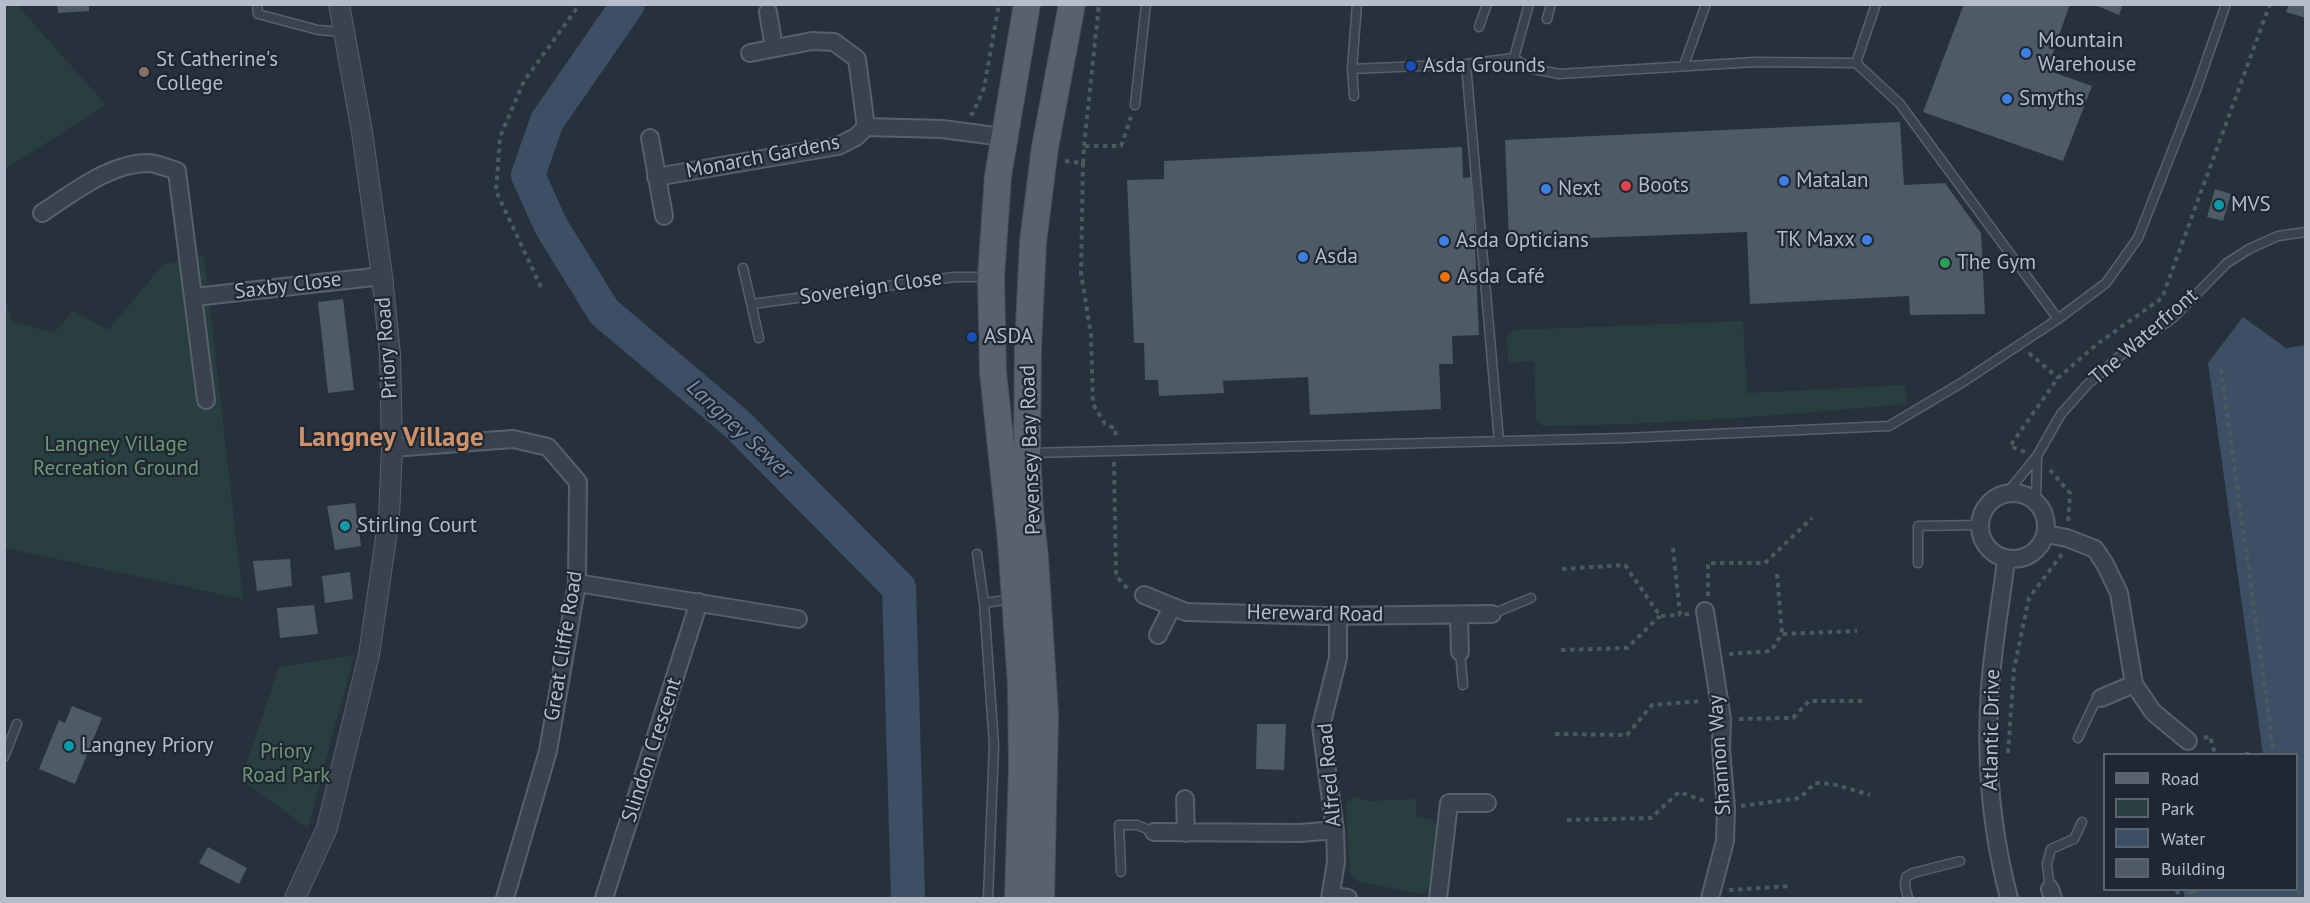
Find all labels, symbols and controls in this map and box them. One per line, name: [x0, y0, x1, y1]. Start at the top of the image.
place label: Mountain Warehouse: [2038, 28, 2136, 78]
marker: Mountain Warehouse: [2019, 46, 2033, 60]
place label: St Catherine's College: [156, 47, 278, 97]
place label: Asda Grounds: [1423, 53, 1546, 79]
marker: Asda Grounds: [1404, 59, 1418, 73]
marker: St Catherine's College: [137, 65, 151, 79]
place label: Smyths: [2019, 86, 2084, 112]
marker: Smyths: [2000, 92, 2014, 106]
street label: Monarch Gardens: [684, 130, 842, 184]
place label: Matalan: [1796, 168, 1869, 194]
place label: Boots: [1638, 173, 1689, 199]
marker: Matalan: [1777, 174, 1791, 188]
place label: Next: [1558, 176, 1600, 202]
marker: Boots: [1619, 179, 1633, 193]
marker: Next: [1539, 182, 1553, 196]
place label: MVS: [2231, 192, 2271, 218]
marker: MVS: [2212, 198, 2226, 212]
place label: TK Maxx: [1777, 227, 1855, 253]
place label: Asda Opticians: [1456, 228, 1589, 254]
marker: TK Maxx: [1860, 233, 1874, 247]
marker: Asda Opticians: [1437, 234, 1451, 248]
place label: Asda: [1315, 244, 1358, 270]
marker: Asda: [1296, 250, 1310, 264]
place label: The Gym: [1957, 250, 2036, 276]
marker: The Gym: [1938, 256, 1952, 270]
place label: Asda Café: [1457, 264, 1545, 290]
street label: Sovereign Close: [798, 266, 944, 310]
street label: Saxby Close: [233, 267, 343, 305]
marker: Asda Café: [1438, 270, 1452, 284]
street label: The Waterfront: [2085, 283, 2203, 391]
street label: Priory Road: [371, 296, 403, 400]
place label: ASDA: [984, 324, 1033, 350]
marker: ASDA: [965, 330, 979, 344]
street label: Pevensey Bay Road: [1015, 365, 1047, 535]
water label: Langney Sewer: [681, 375, 797, 485]
district label: Langney Village: [298, 422, 484, 454]
park label: Langney Village Recreation Ground: [33, 432, 199, 482]
place label: Stirling Court: [357, 513, 477, 539]
marker: Stirling Court: [338, 519, 352, 533]
street label: Great Cliffe Road: [540, 569, 588, 723]
street label: Hereward Road: [1246, 600, 1384, 628]
street label: Atlantic Drive: [1978, 669, 2006, 791]
street label: Slindon Crescent: [617, 674, 687, 826]
street label: Shannon Way: [1703, 694, 1737, 816]
street label: Alfred Road: [1313, 722, 1347, 828]
place label: Langney Priory: [81, 733, 214, 759]
marker: Langney Priory: [62, 739, 76, 753]
park label: Priory Road Park: [242, 739, 330, 789]
legend: [2103, 753, 2298, 891]
text: Road: [2161, 767, 2199, 790]
text: Park: [2161, 797, 2194, 820]
text: Water: [2161, 827, 2205, 850]
text: Building: [2161, 857, 2225, 880]

